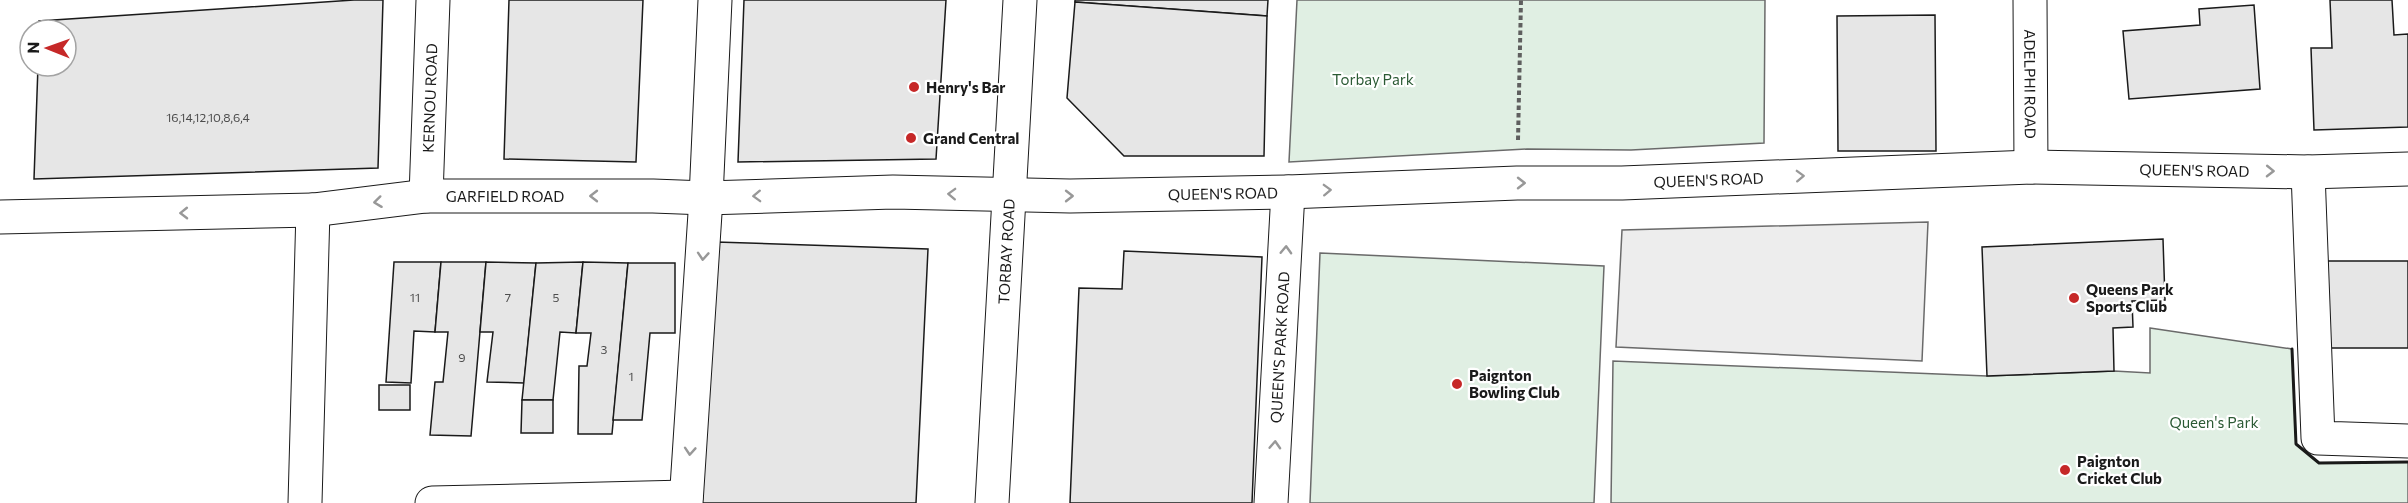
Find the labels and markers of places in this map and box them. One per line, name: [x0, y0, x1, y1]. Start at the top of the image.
place label: Henry's Bar: [926, 78, 1006, 96]
marker: Henry's Bar: [907, 80, 921, 94]
place label: Grand Central: [923, 129, 1019, 147]
marker: Grand Central: [904, 131, 918, 145]
place label: Queens Park Sports Club: [2086, 280, 2174, 315]
marker: Queens Park Sports Club: [2067, 291, 2081, 305]
place label: Paignton Bowling Club: [1469, 366, 1560, 401]
marker: Paignton Bowling Club: [1450, 377, 1464, 391]
place label: Paignton Cricket Club: [2077, 452, 2162, 487]
marker: Paignton Cricket Club: [2058, 463, 2072, 477]

